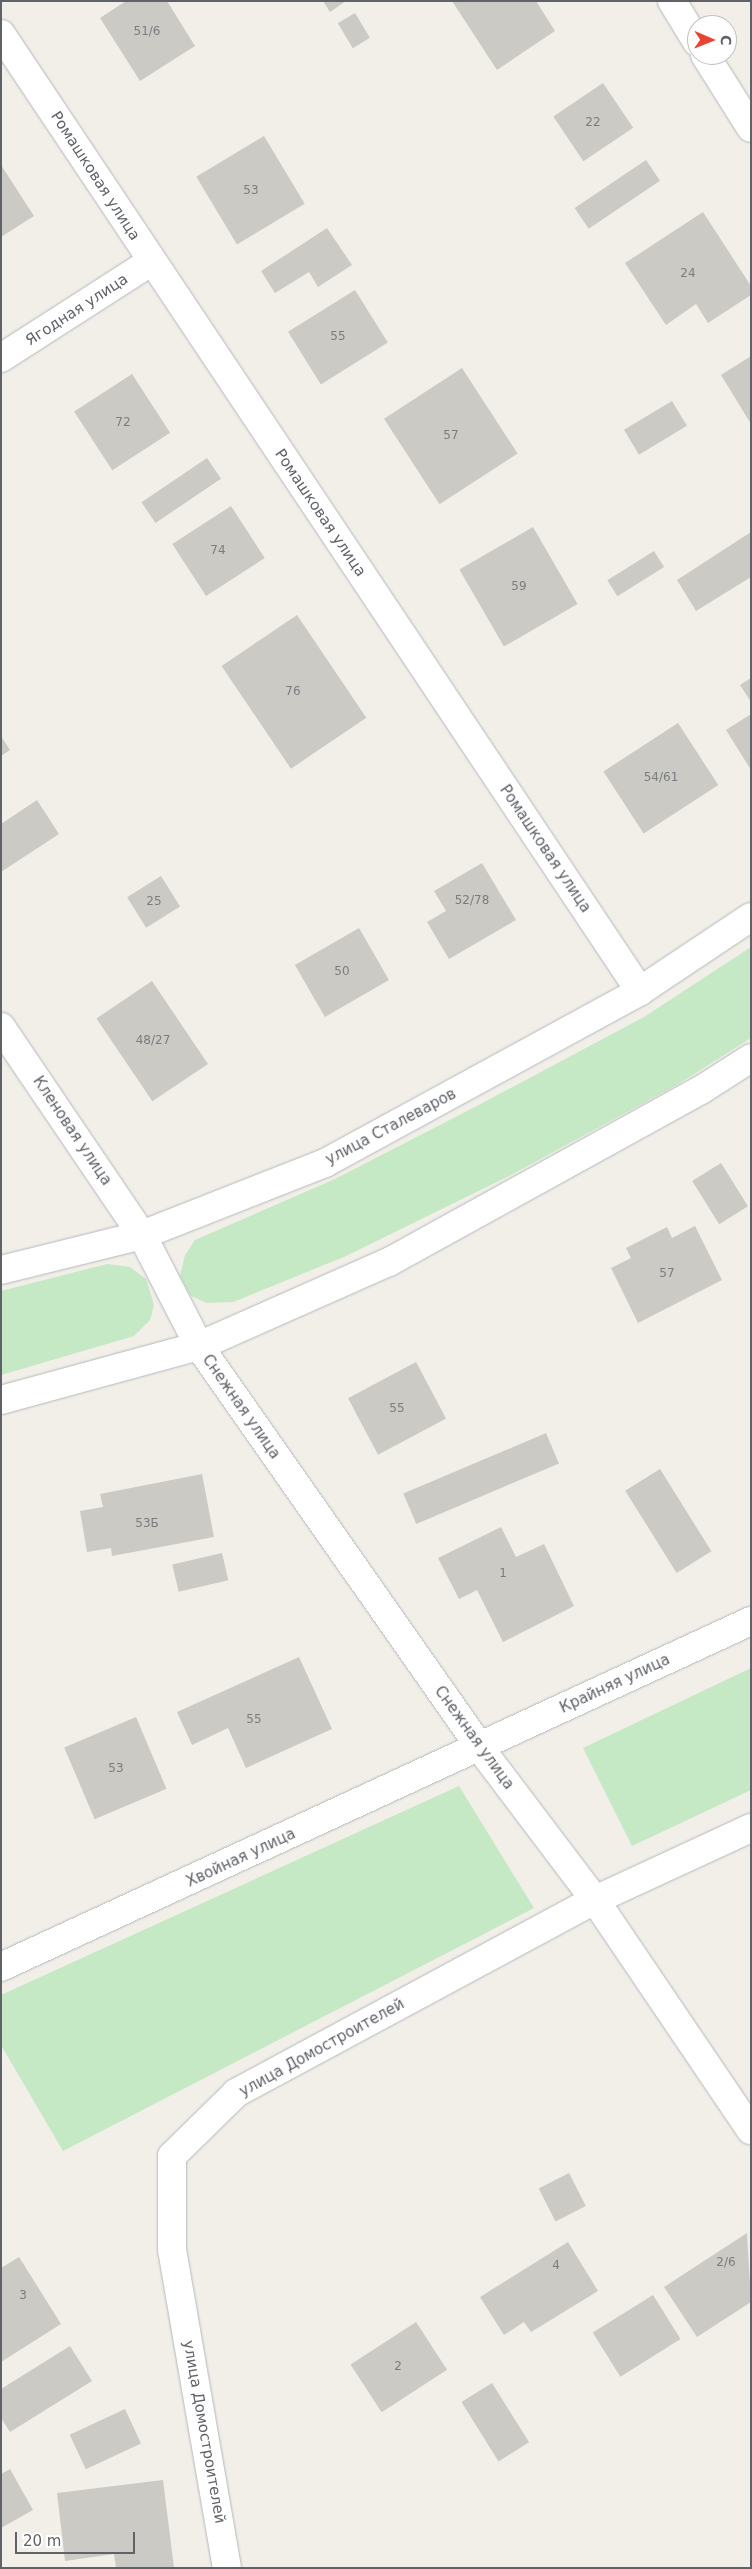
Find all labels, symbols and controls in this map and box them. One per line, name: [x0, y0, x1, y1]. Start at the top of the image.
north arrow: [687, 15, 737, 65]
house number: 51/6: [134, 25, 160, 39]
text: С: [718, 35, 734, 46]
street label: Ромашковая улица: [47, 108, 143, 244]
house number: 22: [585, 116, 601, 130]
house number: 53: [243, 184, 259, 198]
house number: 24: [680, 267, 696, 281]
street label: Ягодная улица: [23, 270, 131, 350]
house number: 55: [330, 330, 346, 344]
house number: 72: [115, 416, 131, 430]
house number: 57: [443, 429, 459, 443]
street label: Ромашковая улица: [271, 446, 369, 580]
house number: 74: [210, 544, 226, 558]
house number: 59: [511, 580, 527, 594]
house number: 76: [285, 685, 301, 699]
house number: 54/61: [644, 771, 678, 785]
street label: Ромашковая улица: [496, 782, 594, 916]
house number: 52/78: [455, 894, 489, 908]
house number: 25: [146, 895, 162, 909]
house number: 50: [334, 965, 350, 979]
house number: 48/27: [136, 1034, 170, 1048]
street label: Кленовая улица: [29, 1073, 115, 1189]
street label: улица Сталеваров: [323, 1085, 459, 1169]
house number: 57: [659, 1267, 675, 1281]
street label: Снежная улица: [198, 1351, 284, 1463]
house number: 55: [389, 1402, 405, 1416]
house number: 53Б: [135, 1517, 159, 1531]
house number: 1: [499, 1567, 507, 1581]
street label: Крайняя улица: [557, 1651, 673, 1717]
street label: Снежная улица: [430, 1683, 518, 1793]
house number: 55: [246, 1713, 262, 1727]
house number: 53: [108, 1762, 124, 1776]
street label: Хвойная улица: [184, 1825, 298, 1891]
street label: улица Домостроителей: [236, 1995, 408, 2101]
house number: 2/6: [716, 2256, 736, 2270]
house number: 4: [552, 2259, 560, 2273]
house number: 3: [19, 2289, 27, 2303]
street label: улица Домостроителей: [179, 2339, 229, 2525]
house number: 2: [394, 2360, 402, 2374]
scale bar: [18, 2522, 138, 2554]
text: 20 m: [23, 2532, 61, 2550]

